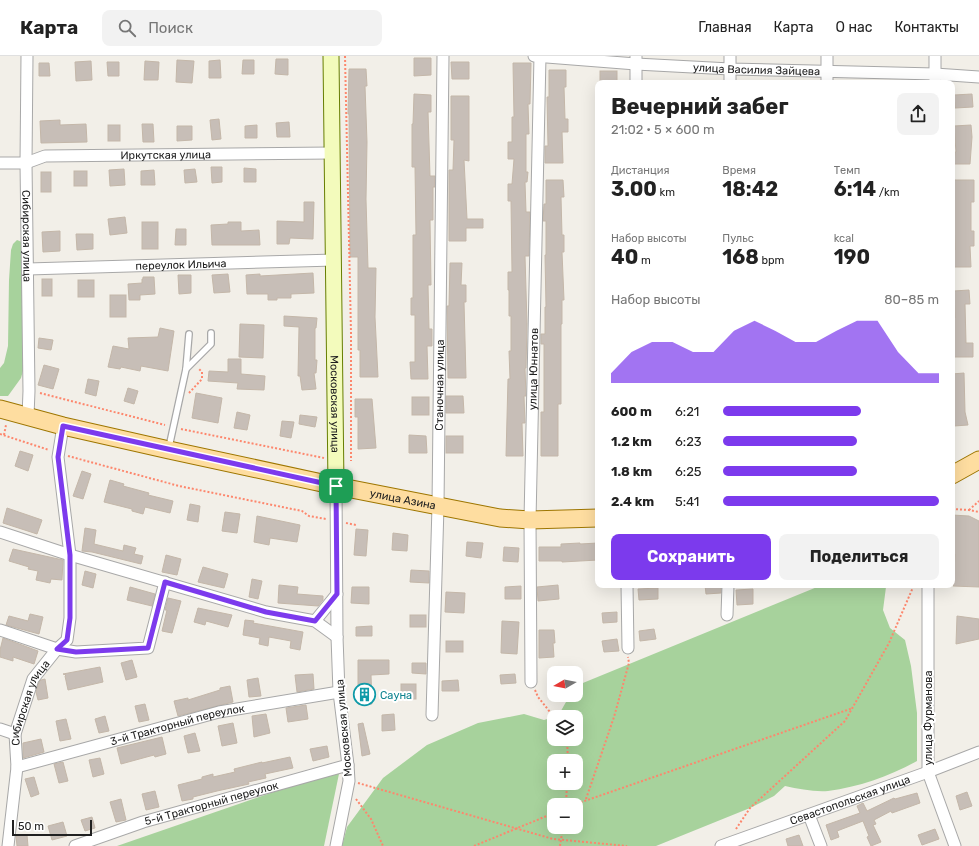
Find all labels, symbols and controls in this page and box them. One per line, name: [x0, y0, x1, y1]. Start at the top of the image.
search box: [102, 10, 382, 46]
text: Карта: [20, 16, 78, 39]
icon: search: [116, 17, 138, 39]
text: Поиск: [148, 19, 193, 37]
text: Главная: [698, 19, 752, 36]
text: Карта: [774, 19, 814, 36]
text: О нас: [836, 19, 872, 36]
text: Контакты: [894, 19, 959, 36]
street label: улица Василия Зайцева: [693, 61, 820, 78]
text: Вечерний забег: [611, 93, 789, 120]
button: share: [897, 93, 939, 135]
text: 21:02 · 5 × 600 m: [611, 122, 715, 137]
street label: Иркутская улица: [120, 148, 211, 162]
text: Дистанция: [611, 164, 669, 177]
text: Время: [722, 164, 756, 177]
text: Темп: [834, 164, 860, 177]
text: 3.00: [611, 177, 657, 201]
text: 18:42: [722, 177, 778, 201]
text: 6:14: [834, 177, 876, 201]
text: km: [657, 186, 675, 199]
text: /km: [876, 186, 900, 199]
street label: Сибирская улица: [20, 190, 34, 282]
text: Набор высоты: [611, 232, 687, 245]
text: Пульс: [722, 232, 754, 245]
text: kcal: [834, 232, 854, 245]
text: 40: [611, 245, 638, 269]
text: 168: [722, 245, 759, 269]
text: 190: [834, 245, 870, 269]
text: m: [638, 254, 651, 267]
text: bpm: [759, 254, 784, 267]
street label: переулок Ильича: [135, 257, 227, 272]
text: Набор высоты: [611, 292, 700, 307]
text: 80–85 m: [884, 292, 939, 307]
street label: улица Юннатов: [526, 328, 541, 410]
street label: Станочная улица: [432, 339, 446, 431]
street label: Московская улица: [328, 355, 342, 453]
text: 600 m: [611, 404, 652, 419]
text: 6:21: [675, 404, 699, 419]
text: 1.2 km: [611, 434, 652, 449]
text: 6:23: [675, 434, 702, 449]
text: 1.8 km: [611, 464, 652, 479]
text: 6:25: [675, 464, 702, 479]
pin: [319, 469, 353, 503]
icon: arrive: [325, 475, 347, 497]
street label: улица Азина: [369, 486, 437, 512]
text: 2.4 km: [611, 494, 654, 509]
text: 5:41: [675, 494, 699, 509]
button: Сохранить: [611, 534, 771, 580]
button: Поделиться: [779, 534, 939, 580]
street label: Сибирская улица: [8, 657, 52, 746]
north arrow: [547, 666, 583, 702]
map controls: [547, 666, 583, 834]
street label: улица Фурманова: [922, 670, 935, 766]
street label: Московская улица: [333, 679, 355, 777]
building icon: Сауна: [352, 682, 378, 708]
place label: Сауна: [380, 689, 412, 702]
street label: 3-й Тракторный переулок: [109, 701, 246, 748]
button: layers: [547, 710, 583, 746]
button: +: [547, 754, 583, 790]
street label: Севастопольская улица: [788, 772, 912, 827]
street label: 5-й Тракторный переулок: [143, 778, 280, 828]
button: −: [547, 798, 583, 834]
scale bar: [12, 818, 92, 837]
text: 50 m: [18, 820, 44, 833]

